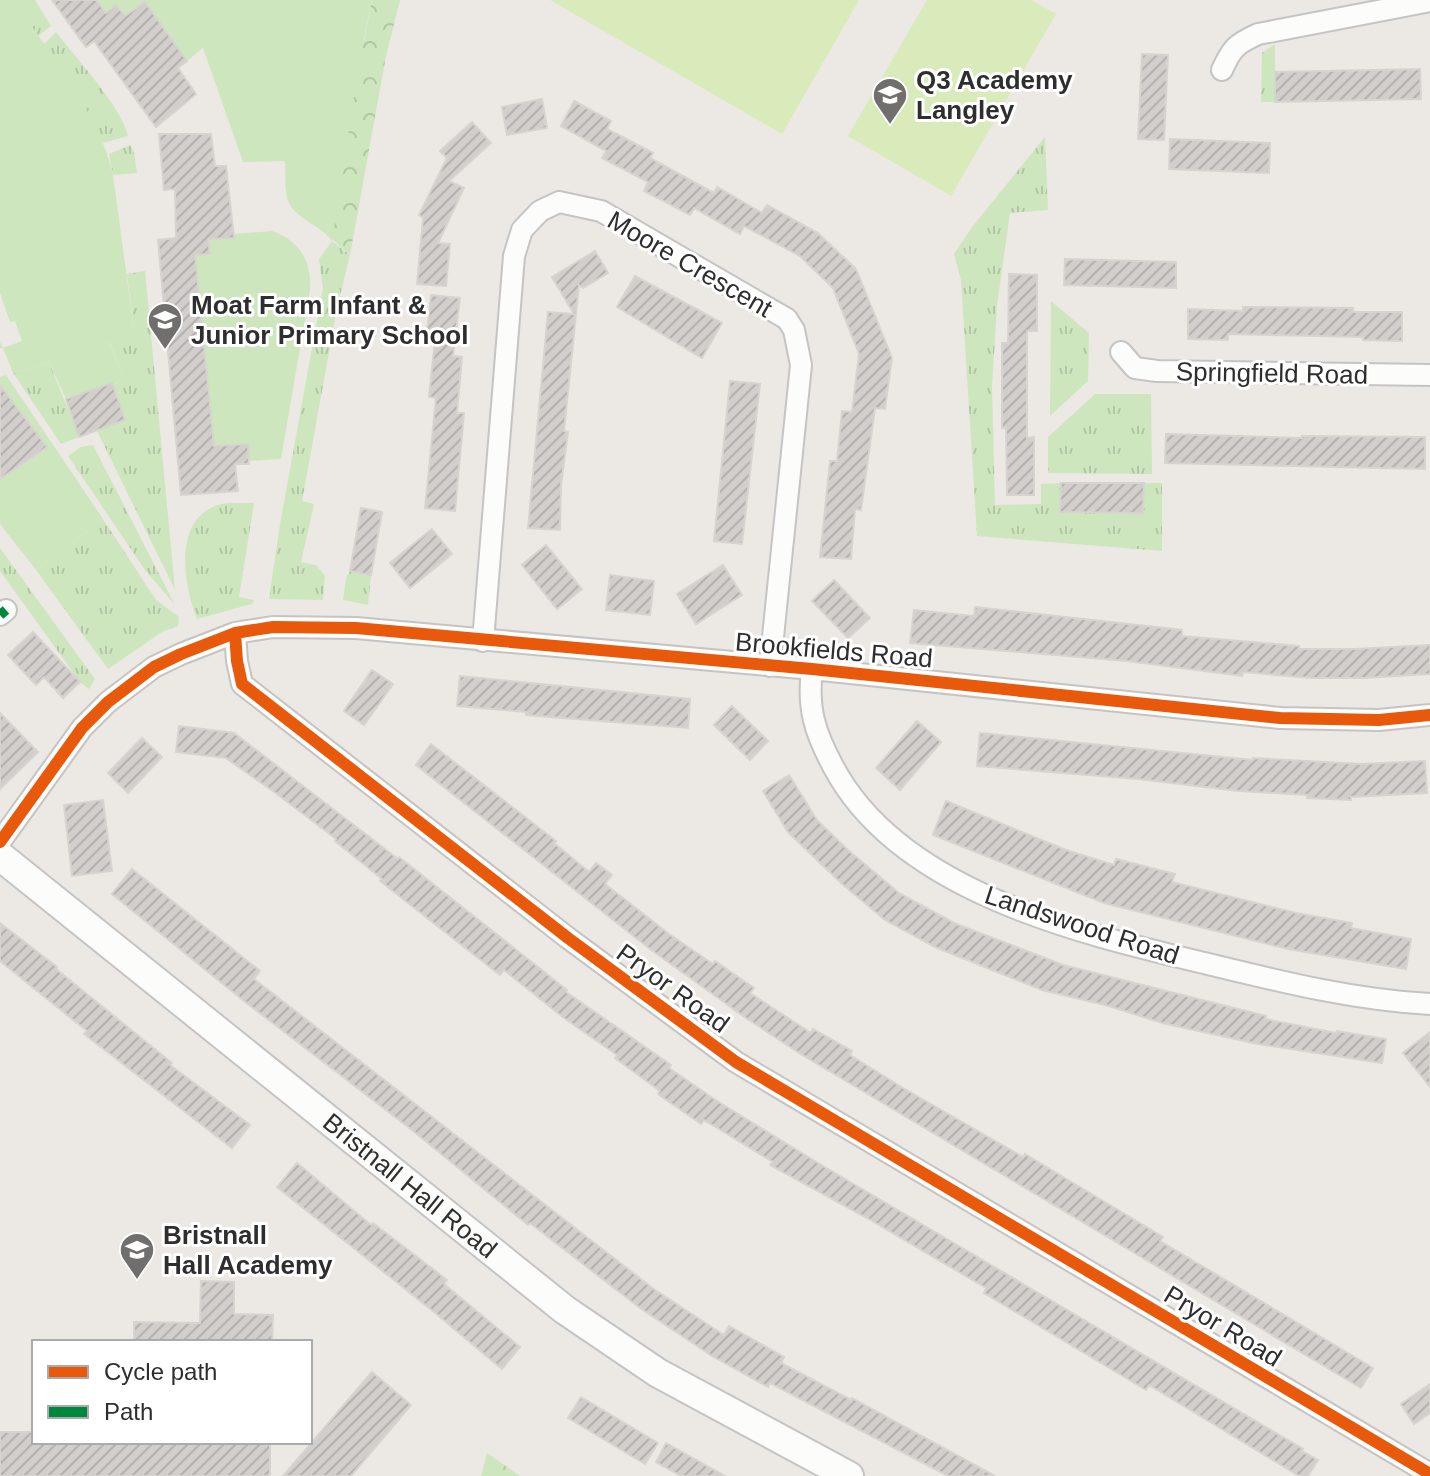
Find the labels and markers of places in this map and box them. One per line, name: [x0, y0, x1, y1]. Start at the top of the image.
place label: Q3 Academy Langley: [916, 65, 1073, 125]
school or university icon: Q3 Academy Langley: [871, 76, 909, 126]
place label: Moat Farm Infant & Junior Primary School: [191, 290, 468, 350]
school or university icon: Moat Farm Infant & Junior Primary School: [146, 301, 184, 351]
place label: Bristnall Hall Academy: [163, 1220, 333, 1280]
school or university icon: Bristnall Hall Academy: [118, 1231, 156, 1281]

